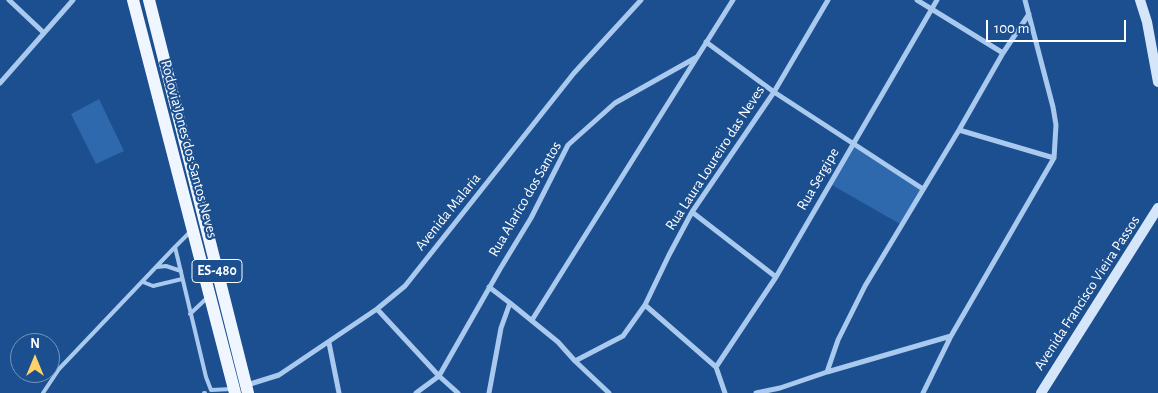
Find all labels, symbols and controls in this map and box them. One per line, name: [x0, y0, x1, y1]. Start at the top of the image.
scale bar: [988, 10, 1128, 42]
text: 100 m: [994, 21, 1029, 36]
street label: Rodovia Jones dos Santos Neves: [157, 58, 221, 240]
street label: Rua Laura Loureiro das Neves: [661, 82, 769, 234]
street label: Rua Alarico dos Santos: [485, 138, 565, 260]
street label: Rua Sergipe: [793, 145, 843, 213]
street label: Avenida Malaria: [411, 170, 485, 254]
street label: Avenida Francisco Vieira Passos: [1030, 212, 1144, 374]
road number: ES-480: [192, 260, 242, 282]
north arrow: [10, 333, 60, 383]
text: N: [30, 337, 40, 351]

